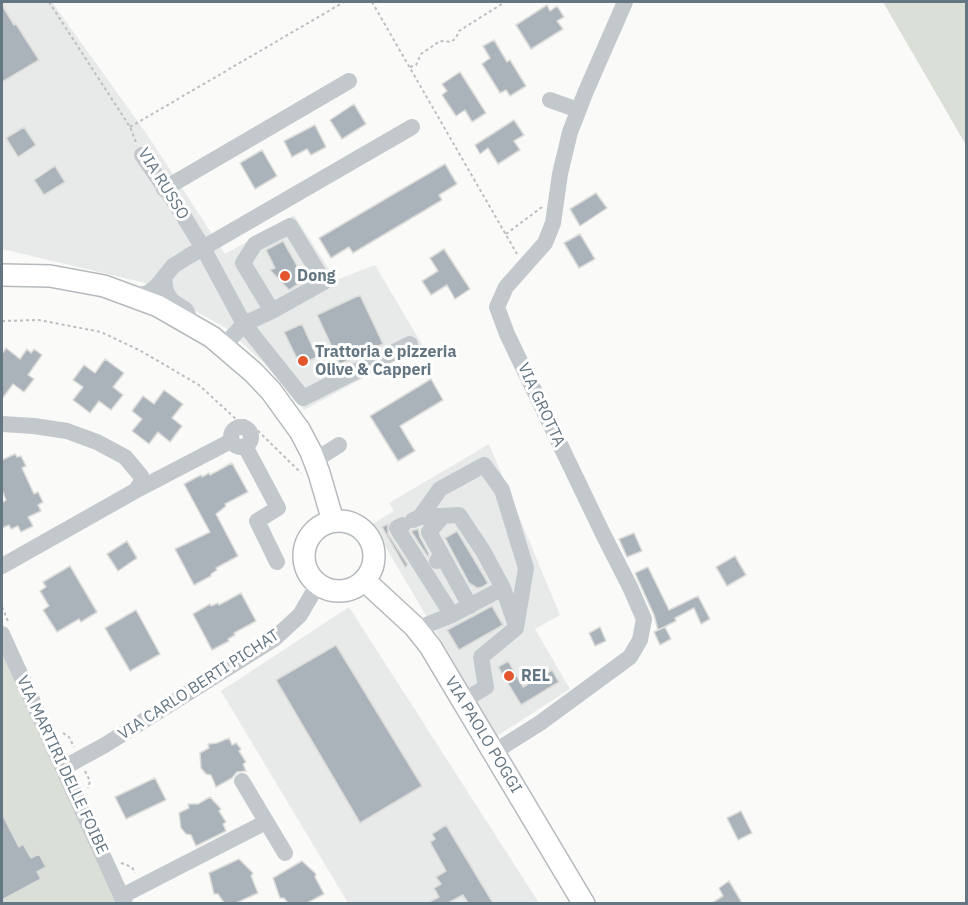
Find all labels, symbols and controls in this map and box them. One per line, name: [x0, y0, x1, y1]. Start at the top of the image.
street label: VIA RUSSO: [133, 145, 193, 223]
place label: Dong: [297, 266, 336, 286]
marker: Dong: [278, 269, 292, 283]
place label: Trattoria e pizzeria Olive & Capperi: [315, 342, 457, 380]
marker: Trattoria e pizzeria Olive & Capperi: [296, 354, 310, 368]
street label: VIA GROTTA: [513, 360, 569, 450]
street label: VIA CARLO BERTI PICHAT: [115, 626, 283, 744]
place label: REL: [521, 666, 550, 686]
marker: REL: [502, 669, 516, 683]
street label: VIA MARTIRI DELLE FOIBE: [12, 673, 112, 857]
street label: VIA PAOLO POGGI: [441, 673, 525, 797]

